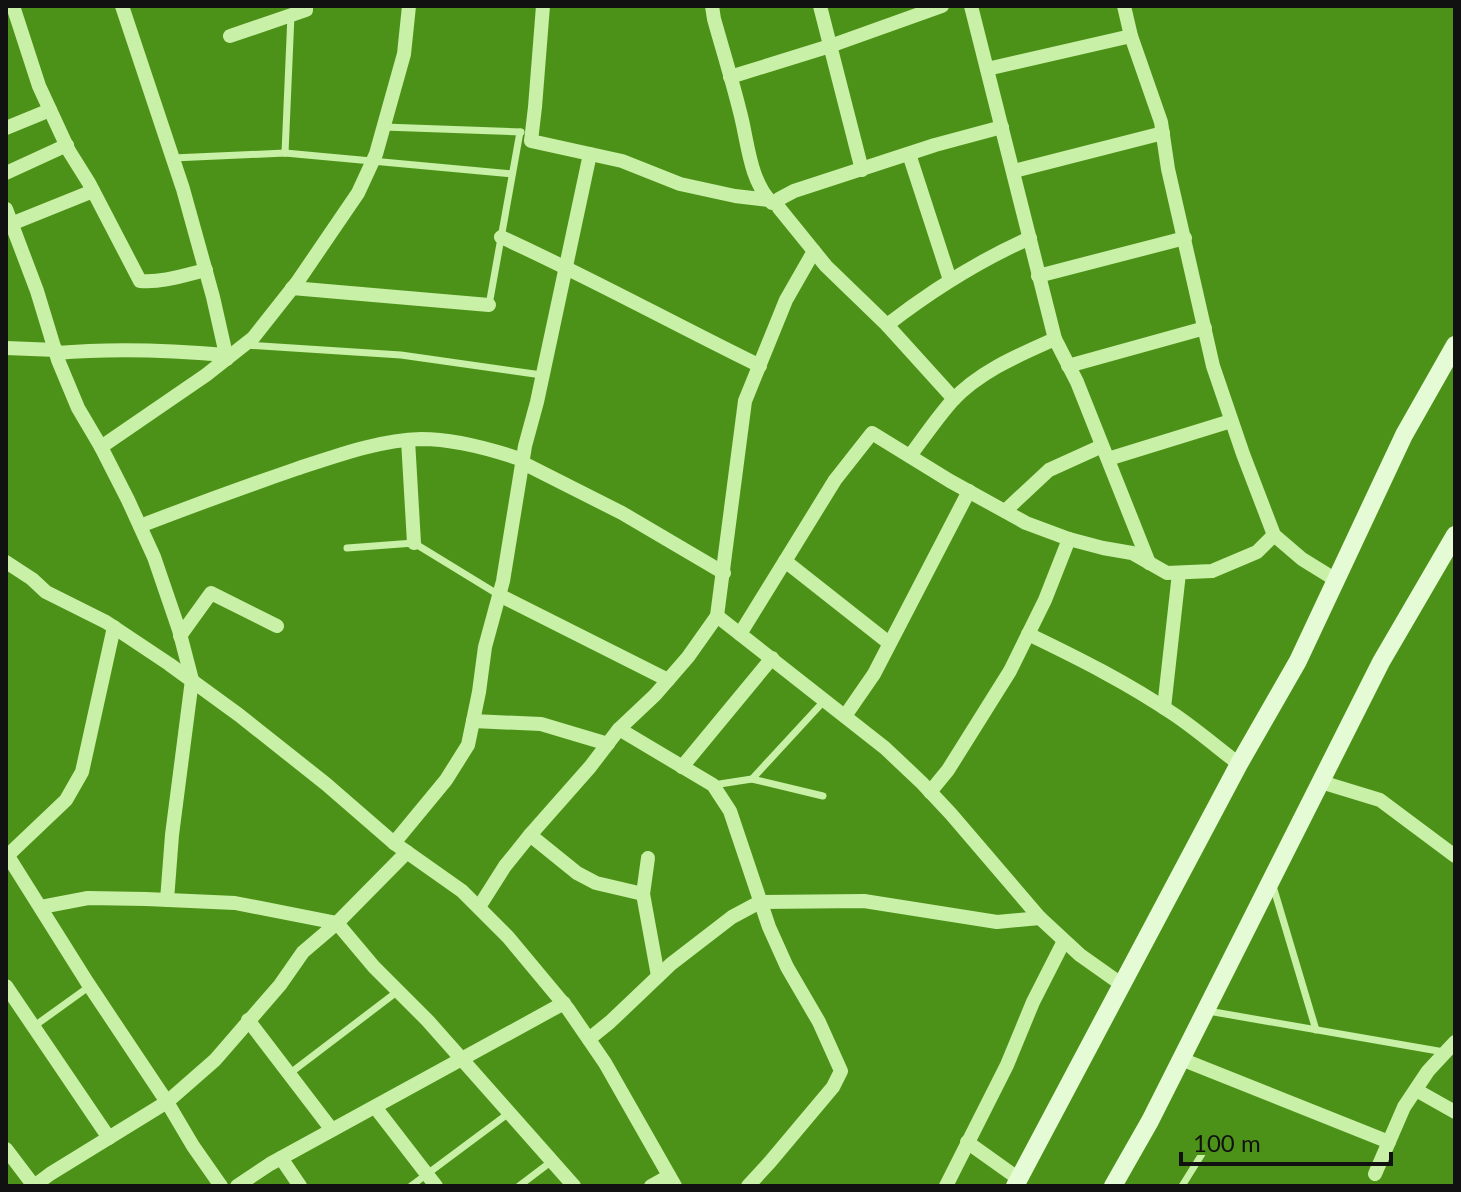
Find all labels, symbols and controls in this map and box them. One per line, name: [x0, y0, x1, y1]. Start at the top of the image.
scale bar: [1181, 1116, 1391, 1166]
text: 100 m: [1193, 1128, 1261, 1157]

